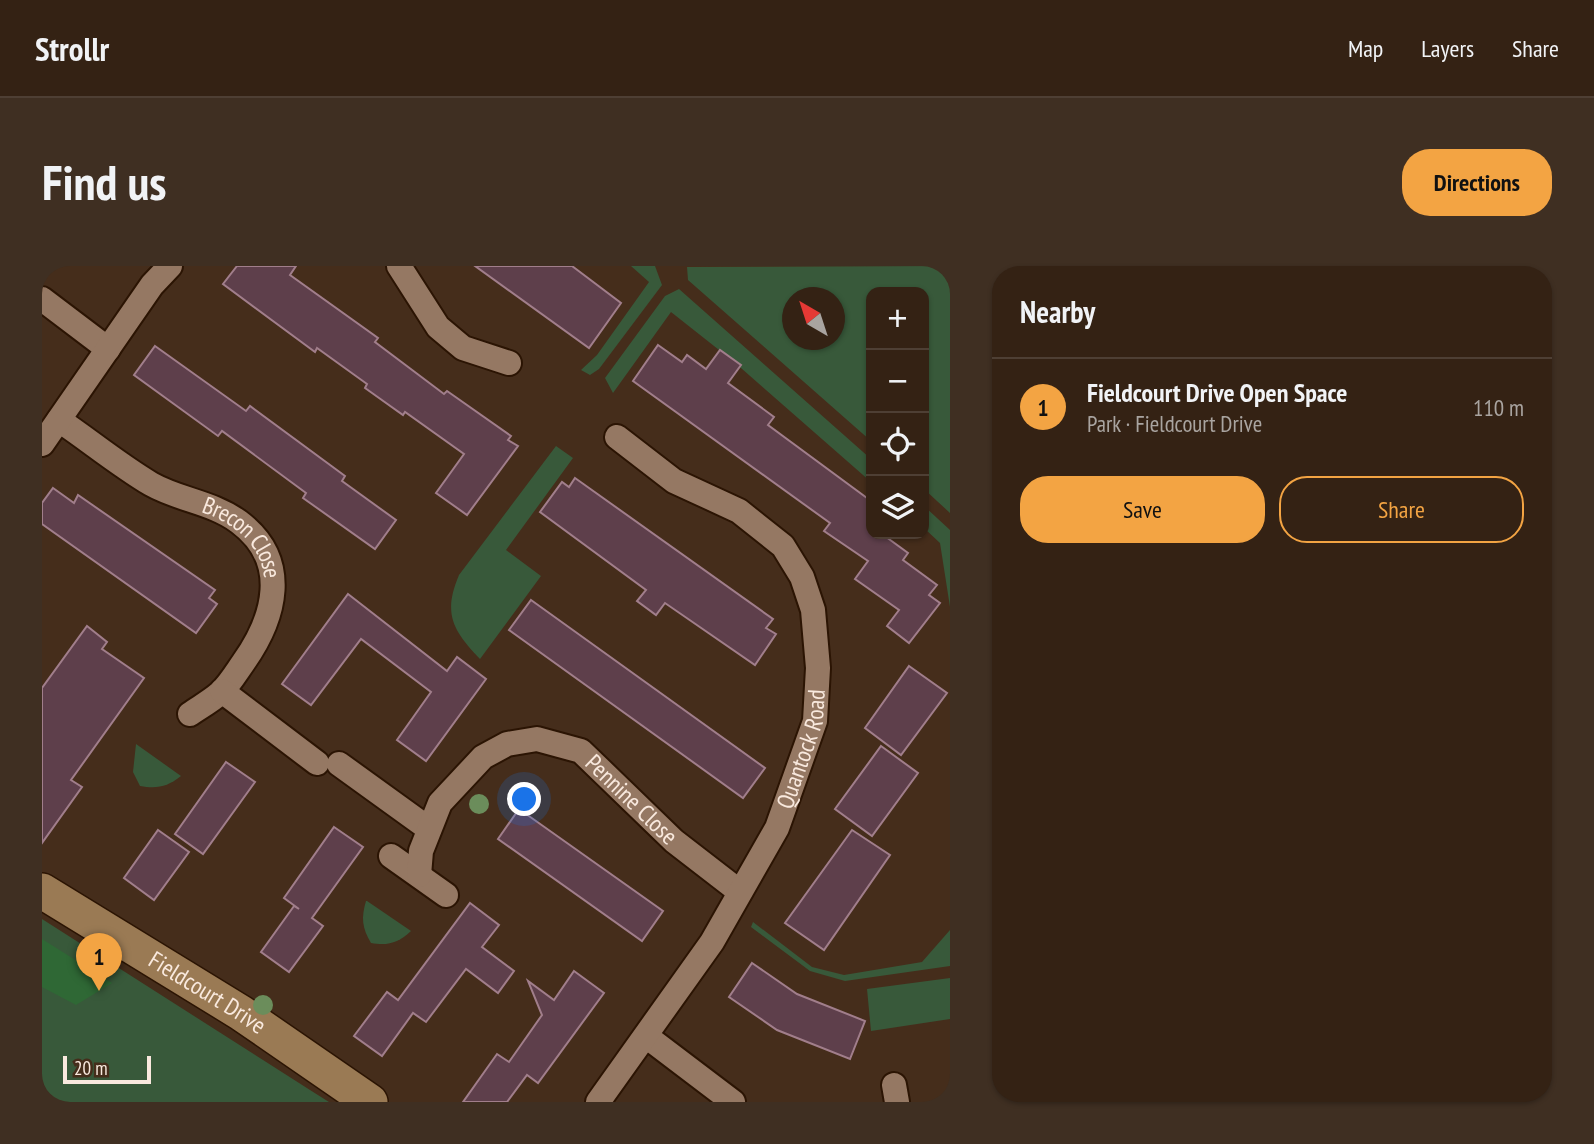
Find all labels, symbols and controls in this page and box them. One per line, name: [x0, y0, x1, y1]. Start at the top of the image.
text: Strollr: [35, 27, 109, 70]
text: Map: [1348, 33, 1383, 64]
text: Layers: [1421, 33, 1474, 64]
text: Share: [1512, 33, 1559, 64]
button: Directions: [1402, 149, 1552, 216]
text: Find us: [42, 150, 166, 214]
north arrow: [782, 287, 845, 350]
map controls: [866, 287, 929, 539]
button: +: [866, 287, 929, 350]
text: Nearby: [1020, 292, 1095, 331]
button: −: [866, 350, 929, 413]
text: Fieldcourt Drive Open Space: [1087, 376, 1347, 409]
text: 1: [1038, 393, 1049, 422]
text: 110 m: [1473, 393, 1524, 422]
text: Park · Fieldcourt Drive: [1087, 409, 1262, 438]
button: locate: [866, 413, 929, 476]
button: layers: [866, 476, 929, 539]
button: Save: [1020, 476, 1265, 543]
button: Share: [1279, 476, 1524, 543]
street label: Brecon Close: [198, 489, 288, 580]
street label: Quantock Road: [769, 688, 832, 813]
street label: Pennine Close: [579, 748, 684, 851]
your location: [507, 782, 541, 816]
pin: 1: [76, 933, 122, 991]
street label: Fieldcourt Drive: [143, 944, 272, 1041]
scale bar: [63, 1053, 150, 1085]
text: 20 m: [74, 1056, 108, 1080]

